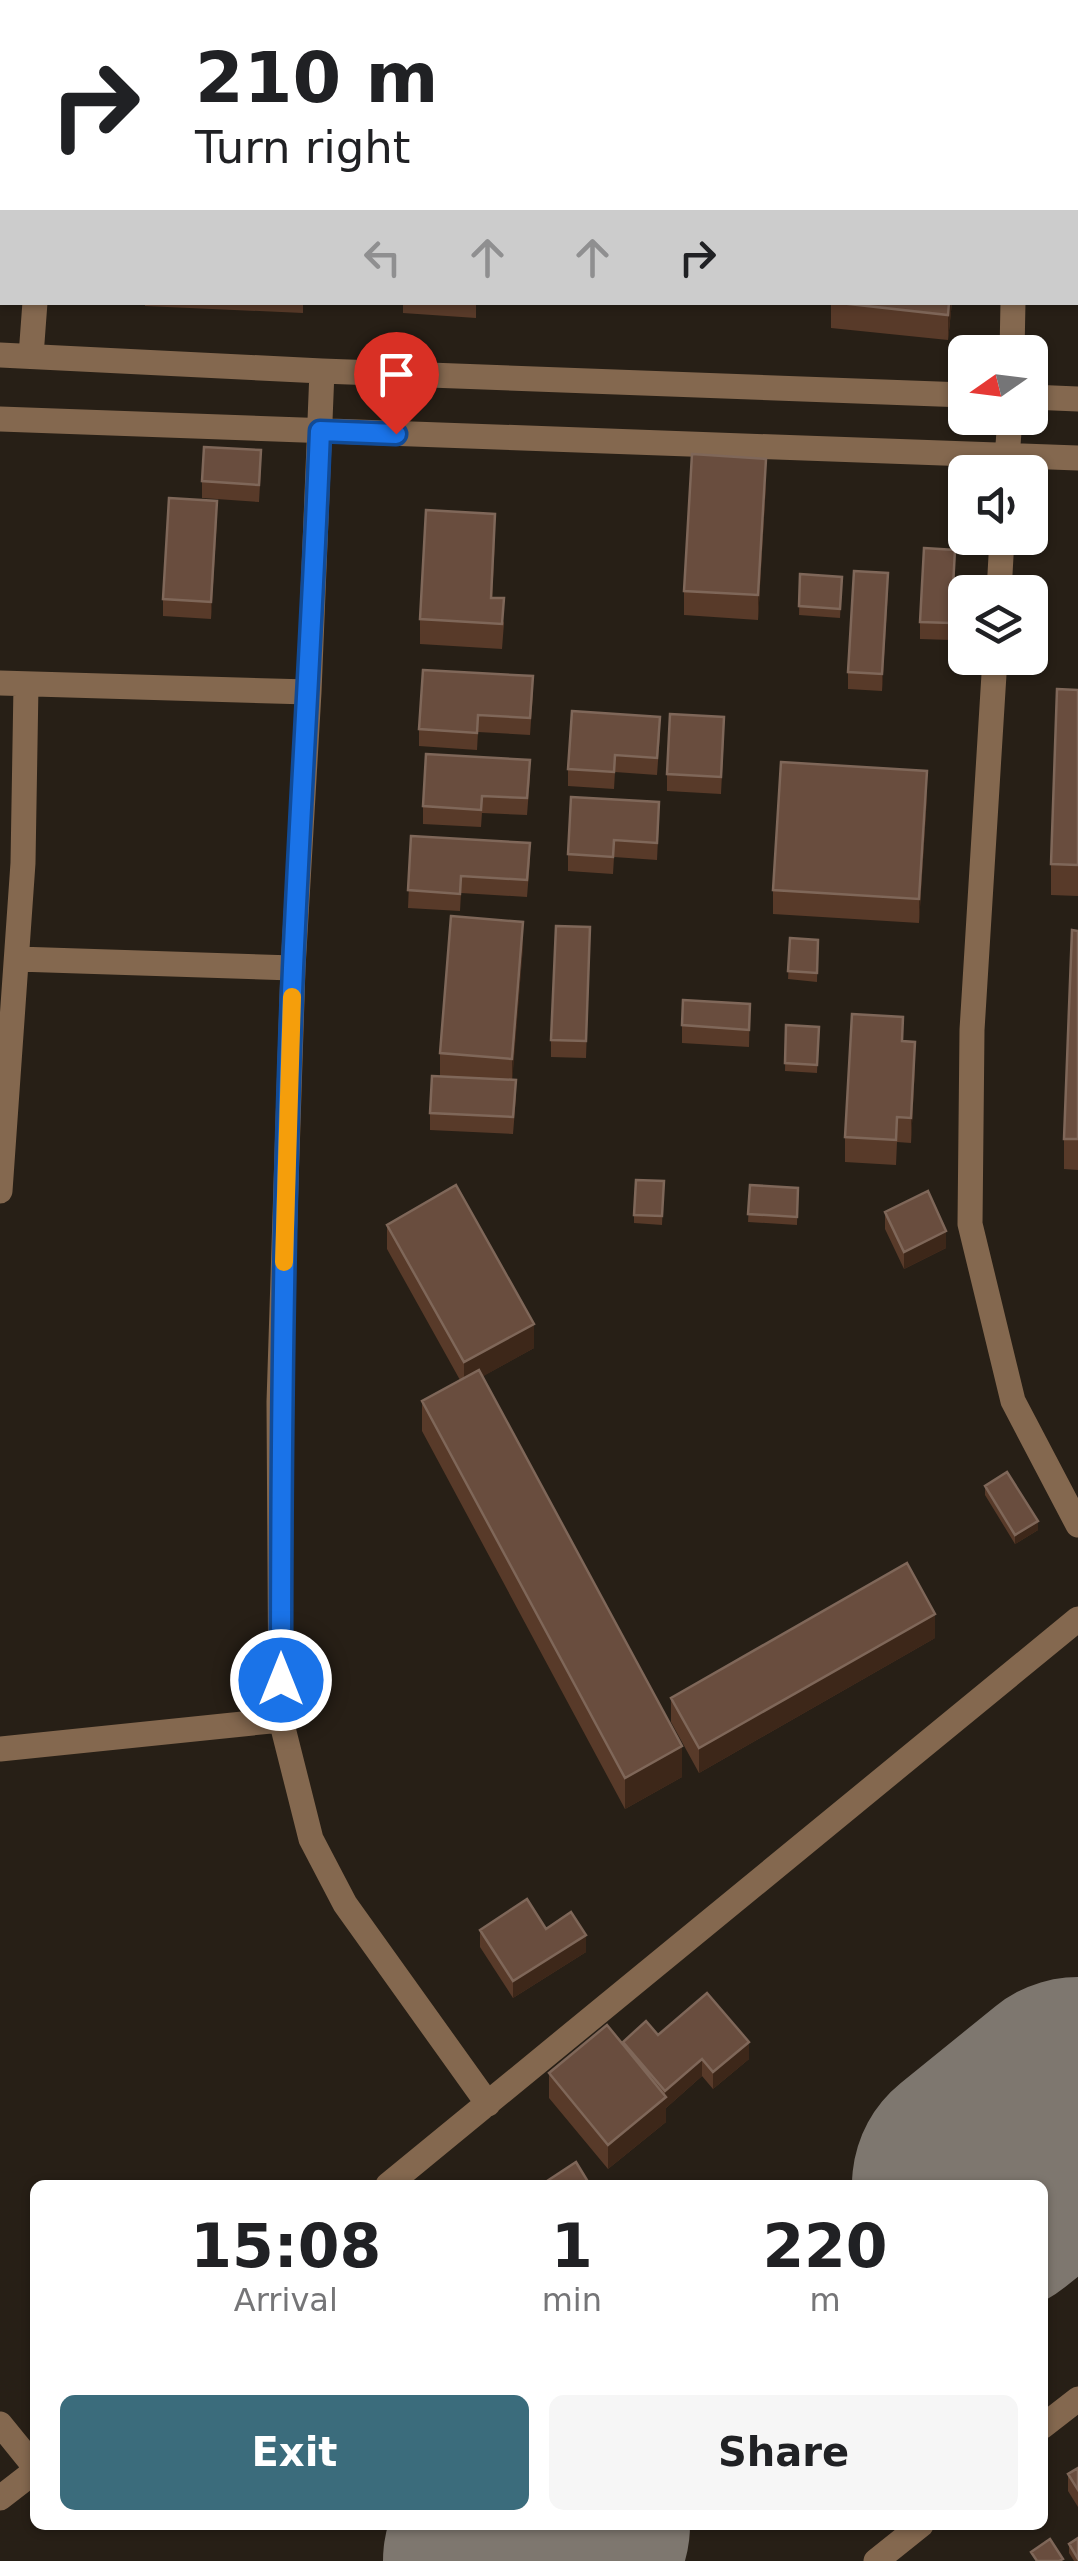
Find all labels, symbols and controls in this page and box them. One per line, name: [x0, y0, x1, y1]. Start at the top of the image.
text: 210 m: [195, 37, 438, 119]
icon: right: [30, 40, 160, 170]
text: Turn right: [195, 121, 410, 174]
icon: left: [355, 230, 410, 285]
icon: ahead: [460, 230, 515, 285]
icon: ahead: [565, 230, 620, 285]
icon: right: [670, 230, 725, 285]
pin: [354, 332, 439, 435]
north arrow: [948, 335, 1048, 435]
map controls: [948, 335, 1048, 675]
icon: arrive: [369, 347, 424, 402]
button: sound: [948, 455, 1048, 555]
button: layers: [948, 575, 1048, 675]
position arrow: [229, 1628, 333, 1732]
text: 15:08: [190, 2211, 381, 2281]
text: 1: [551, 2211, 593, 2281]
text: 220: [762, 2211, 888, 2281]
text: Arrival: [234, 2281, 338, 2319]
text: min: [542, 2281, 602, 2319]
text: m: [809, 2281, 841, 2319]
button: Exit: [60, 2395, 529, 2510]
button: Share: [549, 2395, 1018, 2510]

